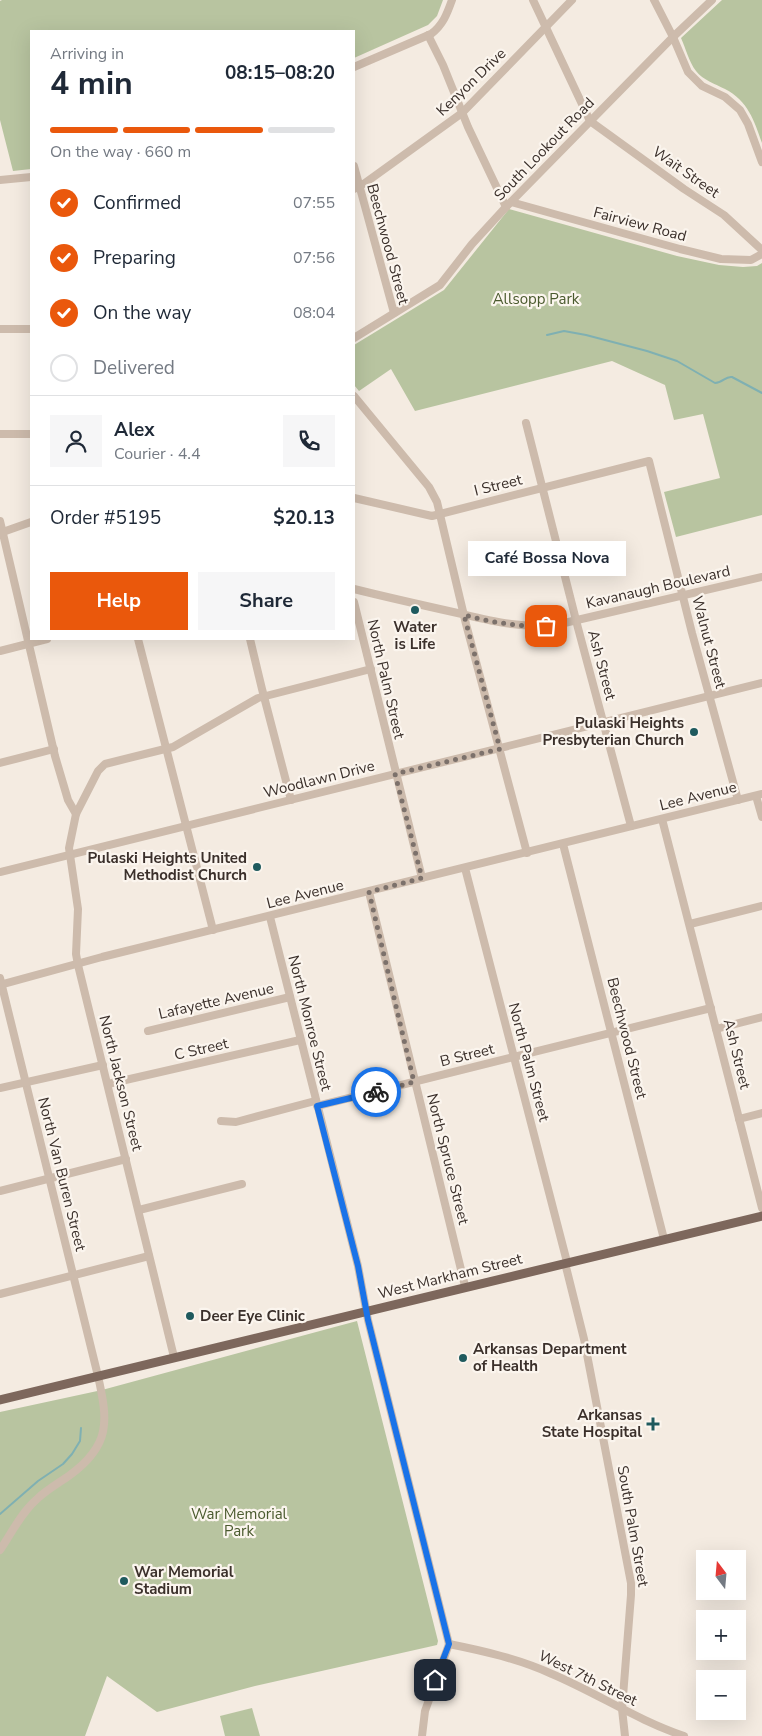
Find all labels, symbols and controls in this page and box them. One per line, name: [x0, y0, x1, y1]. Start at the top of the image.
text: Arriving in: [50, 43, 124, 65]
street label: Kenyon Drive: [432, 44, 510, 120]
text: 08:15–08:20: [225, 60, 335, 86]
text: 4 min: [50, 62, 133, 105]
street label: South Lookout Road: [489, 93, 599, 205]
text: On the way · 660 m: [50, 141, 191, 163]
street label: Wait Street: [649, 142, 724, 203]
street label: Beechwood Street: [362, 181, 414, 307]
icon: check: [50, 189, 78, 217]
text: Confirmed: [93, 190, 181, 216]
text: 07:55: [293, 192, 335, 214]
street label: Fairview Road: [591, 202, 689, 246]
icon: check: [50, 244, 78, 272]
text: Preparing: [93, 245, 176, 271]
text: 07:56: [293, 247, 335, 269]
park label: Allsopp Park: [493, 289, 580, 309]
icon: check: [50, 299, 78, 327]
text: On the way: [93, 300, 191, 326]
text: 08:04: [293, 302, 335, 324]
text: Delivered: [93, 355, 175, 381]
button: person: [50, 415, 102, 467]
button: phone: [283, 415, 335, 467]
text: Alex: [114, 417, 155, 443]
text: Courier · 4.4: [114, 443, 200, 465]
street label: I Street: [472, 469, 525, 501]
text: Order #5195: [50, 505, 161, 531]
text: $20.13: [273, 505, 335, 531]
callout: Café Bossa Nova: [467, 541, 625, 576]
text: Café Bossa Nova: [485, 547, 609, 569]
street label: Kavanaugh Boulevard: [584, 561, 732, 613]
button: Help: [50, 572, 188, 630]
button: Share: [198, 572, 335, 630]
street label: Walnut Street: [687, 594, 731, 691]
marker: Water is Life: [409, 604, 421, 616]
pin: [525, 605, 567, 647]
icon: bag: [532, 612, 560, 640]
street label: North Palm Street: [363, 617, 410, 741]
place label: Water is Life: [393, 617, 437, 654]
street label: Ash Street: [583, 628, 621, 703]
place label: Pulaski Heights Presbyterian Church: [542, 713, 684, 750]
marker: Pulaski Heights Presbyterian Church: [688, 726, 700, 738]
street label: Woodlawn Drive: [261, 756, 377, 802]
street label: Lee Avenue: [657, 777, 739, 815]
place label: Pulaski Heights United Methodist Church: [87, 848, 247, 885]
marker: Pulaski Heights United Methodist Church: [251, 861, 263, 873]
street label: Lee Avenue: [264, 875, 346, 913]
street label: North Monroe Street: [283, 953, 337, 1094]
street label: Beechwood Street: [602, 975, 652, 1101]
street label: Lafayette Avenue: [156, 978, 276, 1024]
street label: North Palm Street: [504, 1000, 555, 1124]
street label: North Jackson Street: [95, 1013, 148, 1153]
street label: Ash Street: [719, 1017, 756, 1092]
street label: C Street: [172, 1033, 231, 1065]
street label: B Street: [438, 1038, 497, 1071]
courier: [351, 1067, 401, 1117]
icon: bike: [362, 1078, 390, 1106]
street label: North Spruce Street: [422, 1091, 474, 1227]
street label: North Van Buren Street: [33, 1095, 91, 1254]
street label: West Markham Street: [376, 1248, 525, 1304]
place label: Deer Eye Clinic: [200, 1306, 305, 1326]
marker: Deer Eye Clinic: [184, 1310, 196, 1322]
place label: Arkansas Department of Health: [473, 1339, 627, 1376]
marker: Arkansas Department of Health: [457, 1352, 469, 1364]
place label: Arkansas State Hospital: [542, 1405, 642, 1442]
marker: Arkansas State Hospital: [646, 1417, 660, 1431]
street label: South Palm Street: [612, 1464, 654, 1589]
park label: War Memorial Park: [191, 1504, 288, 1541]
north arrow: [696, 1550, 746, 1600]
map controls: [696, 1550, 746, 1720]
place label: War Memorial Stadium: [134, 1562, 234, 1599]
marker: War Memorial Stadium: [118, 1575, 130, 1587]
button: +: [696, 1610, 746, 1660]
street label: West 7th Street: [535, 1645, 641, 1711]
pin: [414, 1659, 456, 1701]
icon: home: [421, 1666, 449, 1694]
button: −: [696, 1670, 746, 1720]

